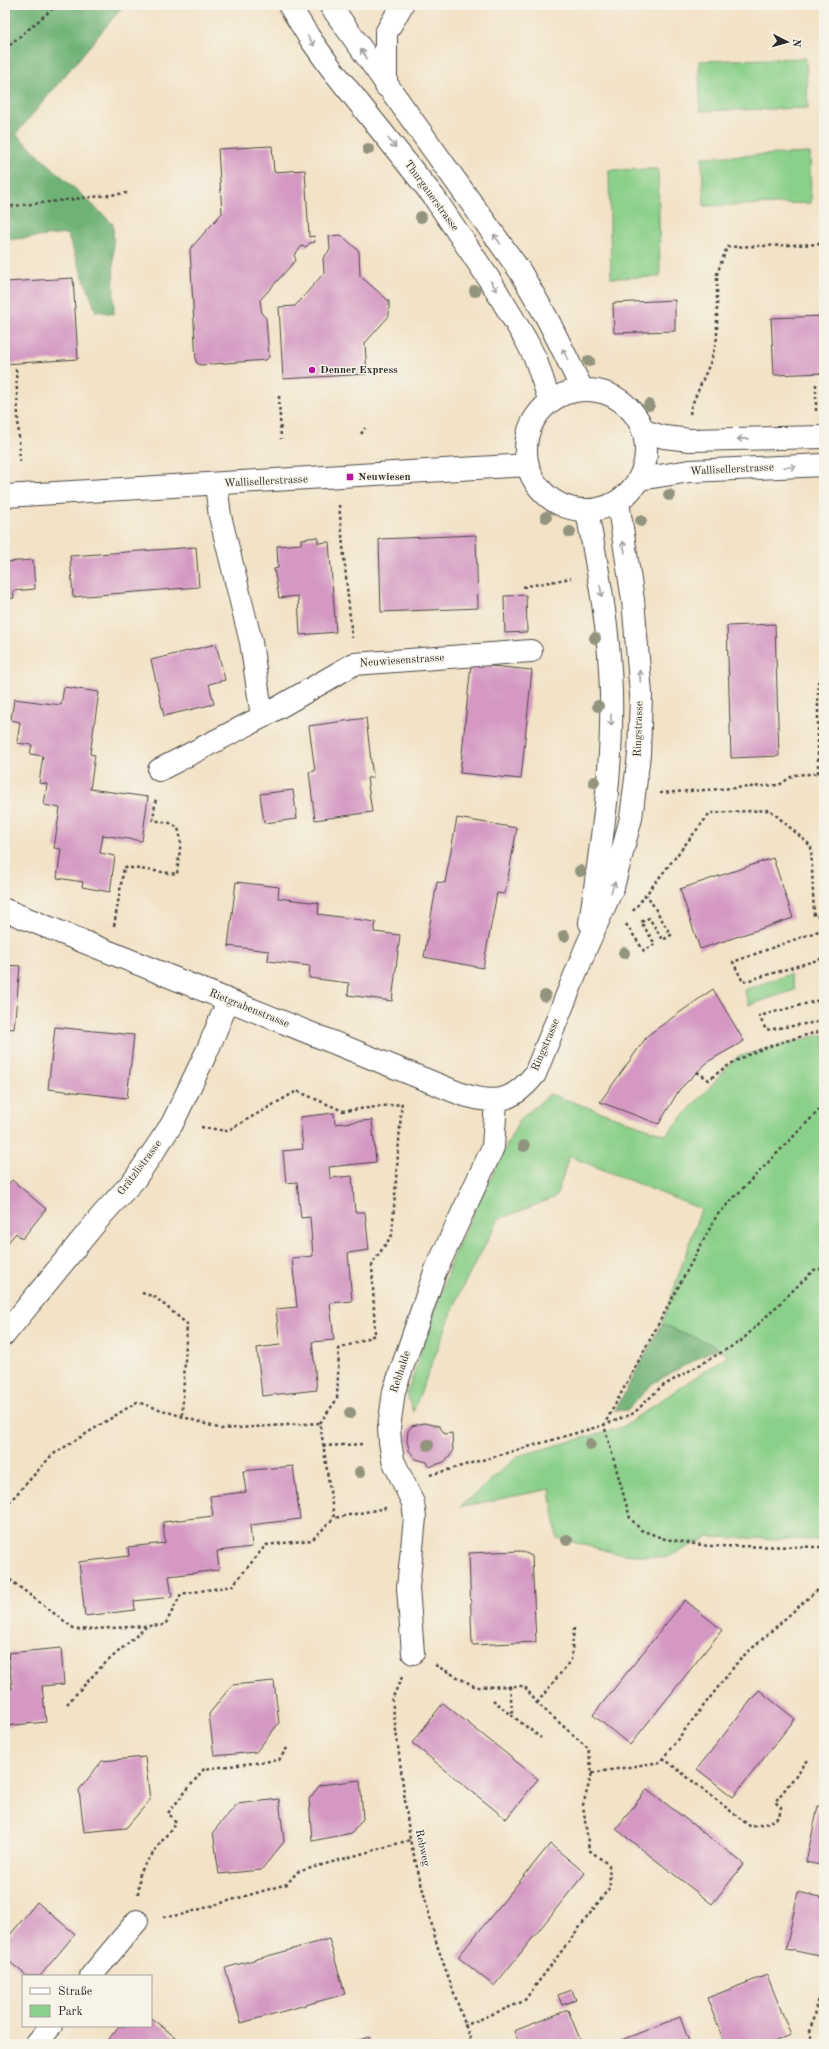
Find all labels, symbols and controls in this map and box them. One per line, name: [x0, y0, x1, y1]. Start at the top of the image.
north arrow: [767, 22, 807, 62]
one-way arrow: [307, 35, 316, 46]
text: N: [789, 38, 801, 48]
one-way arrow: [360, 49, 368, 60]
one-way arrow: [387, 138, 396, 149]
street label: Thurgauerstrasse: [402, 159, 460, 233]
one-way arrow: [493, 234, 501, 245]
one-way arrow: [490, 280, 498, 291]
one-way arrow: [561, 349, 568, 361]
marker: Denner Express: [307, 365, 317, 375]
place label: Denner Express: [320, 365, 398, 376]
one-way arrow: [737, 435, 750, 443]
street label: Wallisellerstrasse: [690, 462, 774, 478]
one-way arrow: [783, 463, 796, 470]
marker: Neuwiesen: [345, 472, 355, 482]
place label: Neuwiesen: [358, 472, 411, 483]
street label: Wallisellerstrasse: [224, 474, 308, 490]
one-way arrow: [620, 541, 628, 554]
one-way arrow: [597, 584, 605, 597]
street label: Neuwiesenstrasse: [359, 653, 445, 669]
one-way arrow: [636, 670, 643, 683]
street label: Ringstrasse: [633, 701, 645, 757]
one-way arrow: [607, 713, 615, 726]
one-way arrow: [609, 882, 617, 894]
street label: Rietgrabenstrasse: [207, 988, 291, 1030]
street label: Ringstrasse: [530, 1017, 562, 1073]
street label: Grätzlistrasse: [116, 1138, 164, 1198]
street label: Rebhalde: [389, 1349, 413, 1395]
street label: Rebweg: [413, 1829, 431, 1867]
legend: [22, 1975, 152, 2027]
text: Straße: [58, 1986, 93, 1998]
text: Park: [58, 2006, 83, 2018]

